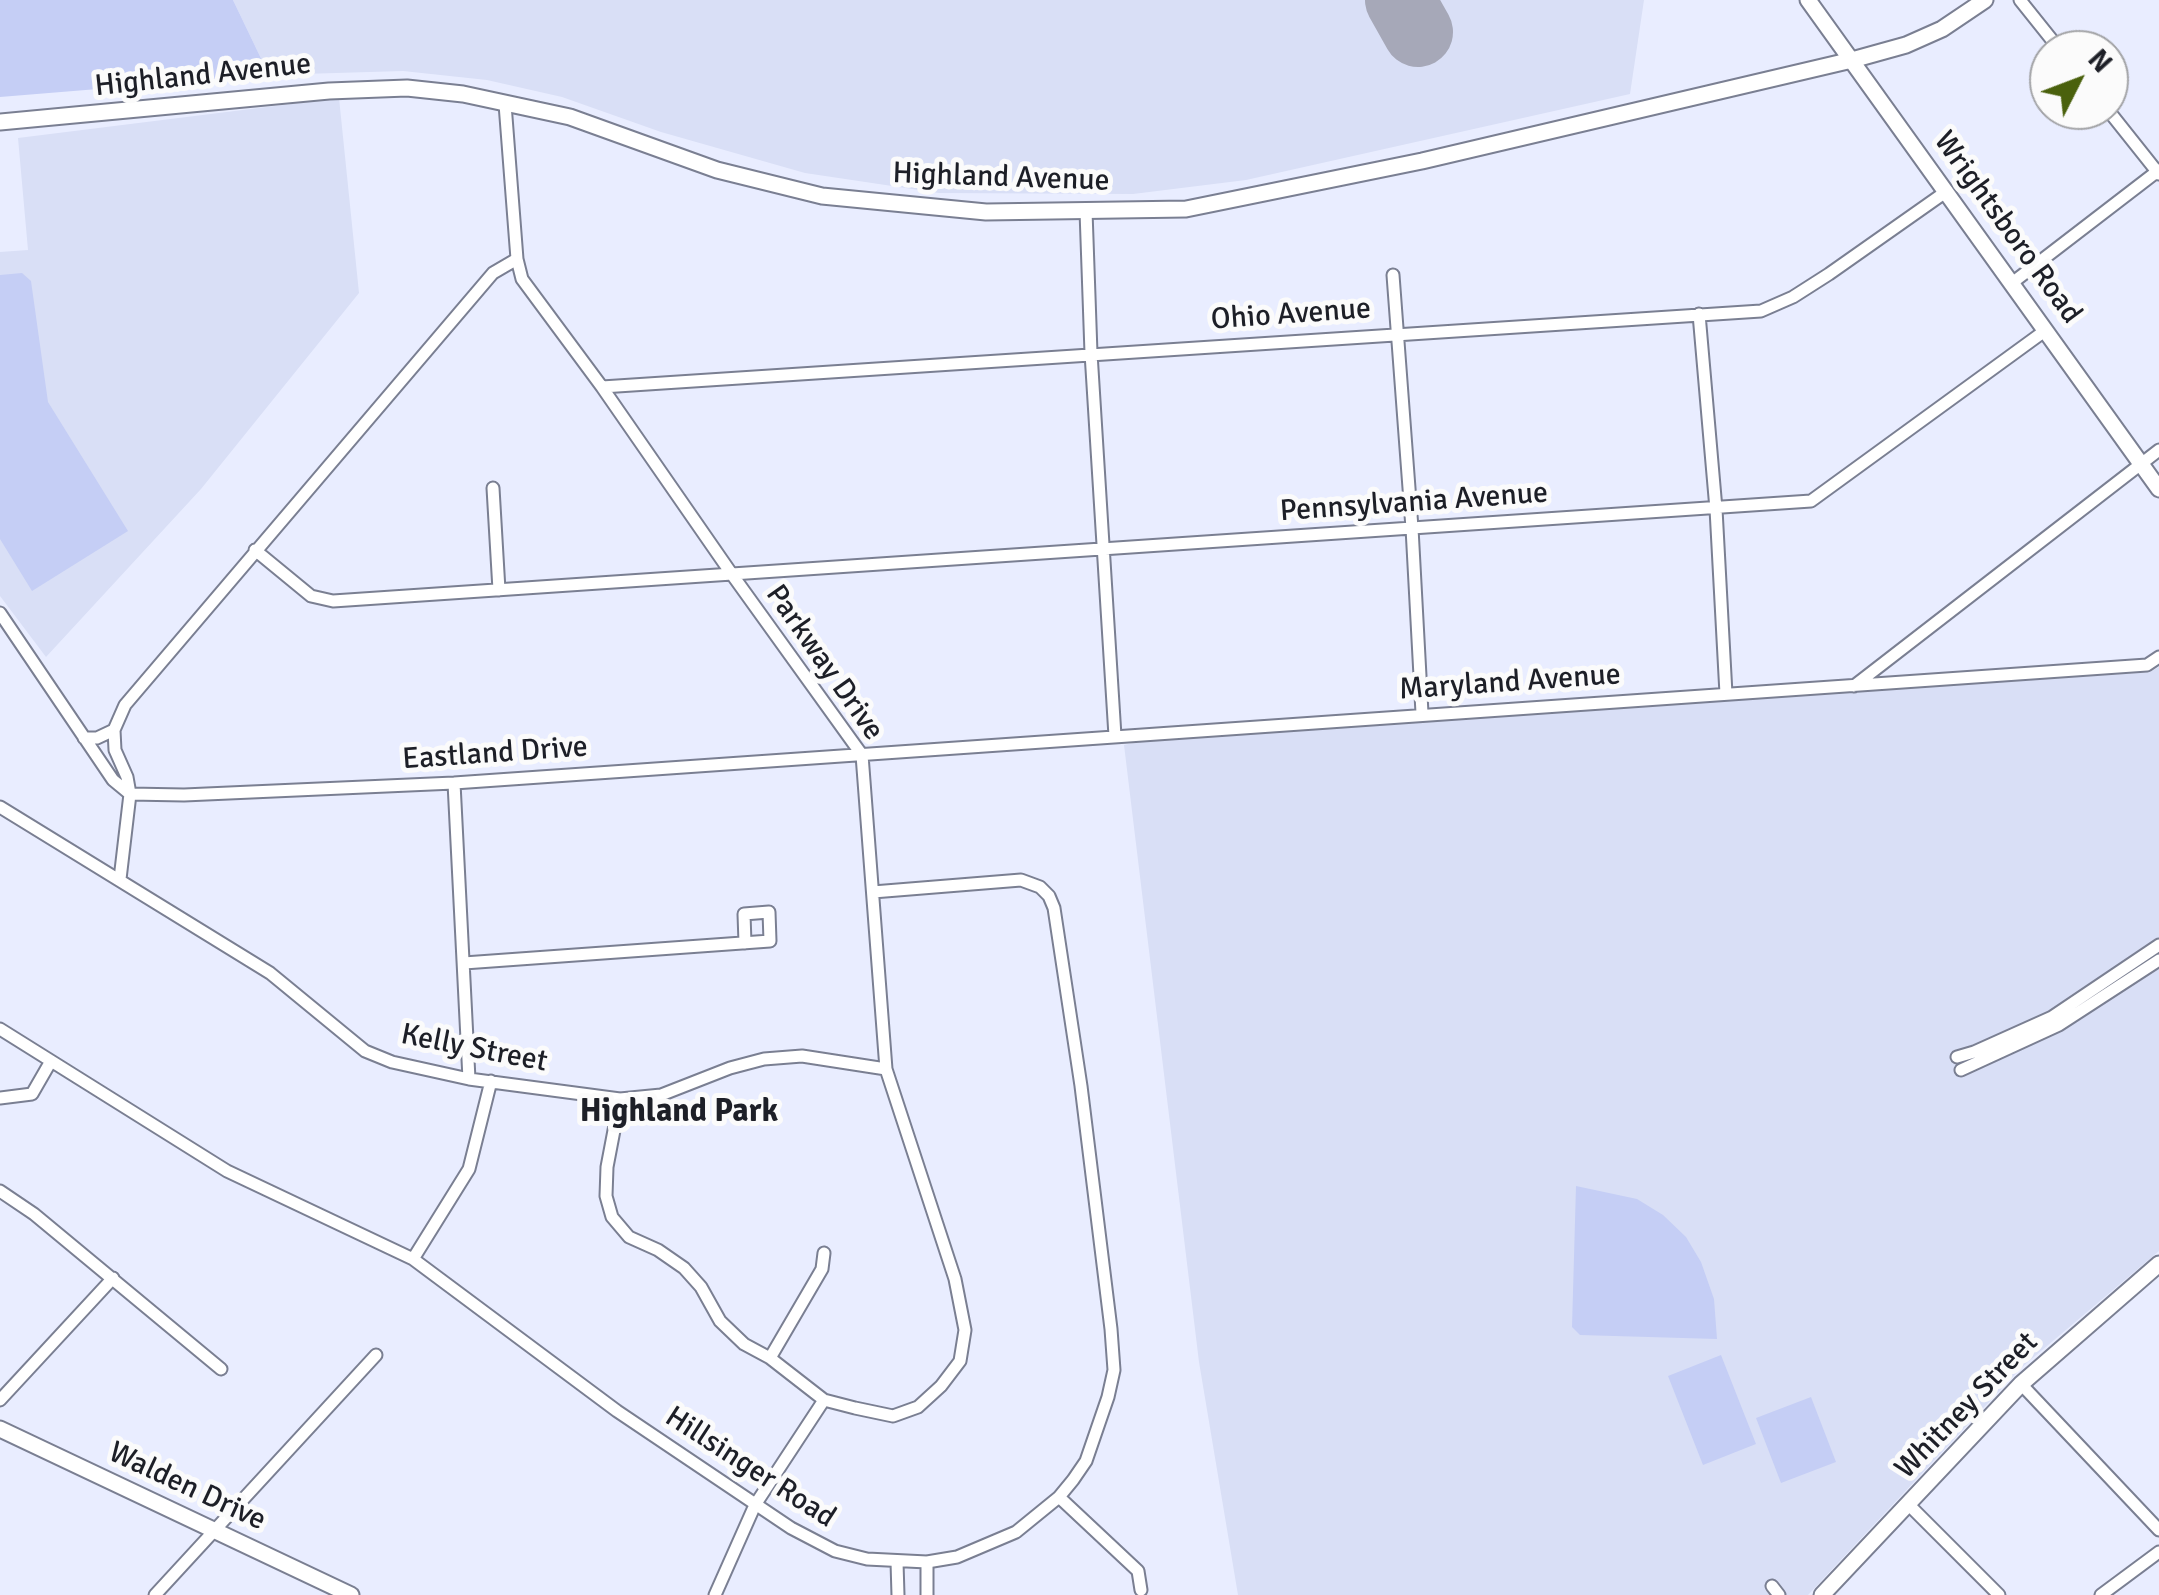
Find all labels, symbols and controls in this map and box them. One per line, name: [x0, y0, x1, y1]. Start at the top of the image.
north arrow: [2029, 30, 2129, 130]
text: N: [2081, 43, 2119, 80]
street label: Highland Avenue: [93, 47, 313, 105]
street label: Wrightsboro Road: [1925, 125, 2089, 331]
street label: Highland Avenue: [892, 156, 1110, 200]
street label: Ohio Avenue: [1210, 291, 1372, 339]
street label: Pennsylvania Avenue: [1279, 476, 1549, 530]
street label: Parkway Drive: [757, 578, 891, 748]
street label: Maryland Avenue: [1398, 657, 1622, 709]
street label: Eastland Drive: [401, 730, 589, 778]
street label: Kelly Street: [398, 1017, 550, 1081]
district label: Highland Park: [580, 1094, 778, 1132]
street label: Whitney Street: [1888, 1325, 2046, 1487]
street label: Hillsinger Road: [658, 1400, 842, 1536]
street label: Walden Drive: [103, 1435, 271, 1539]

